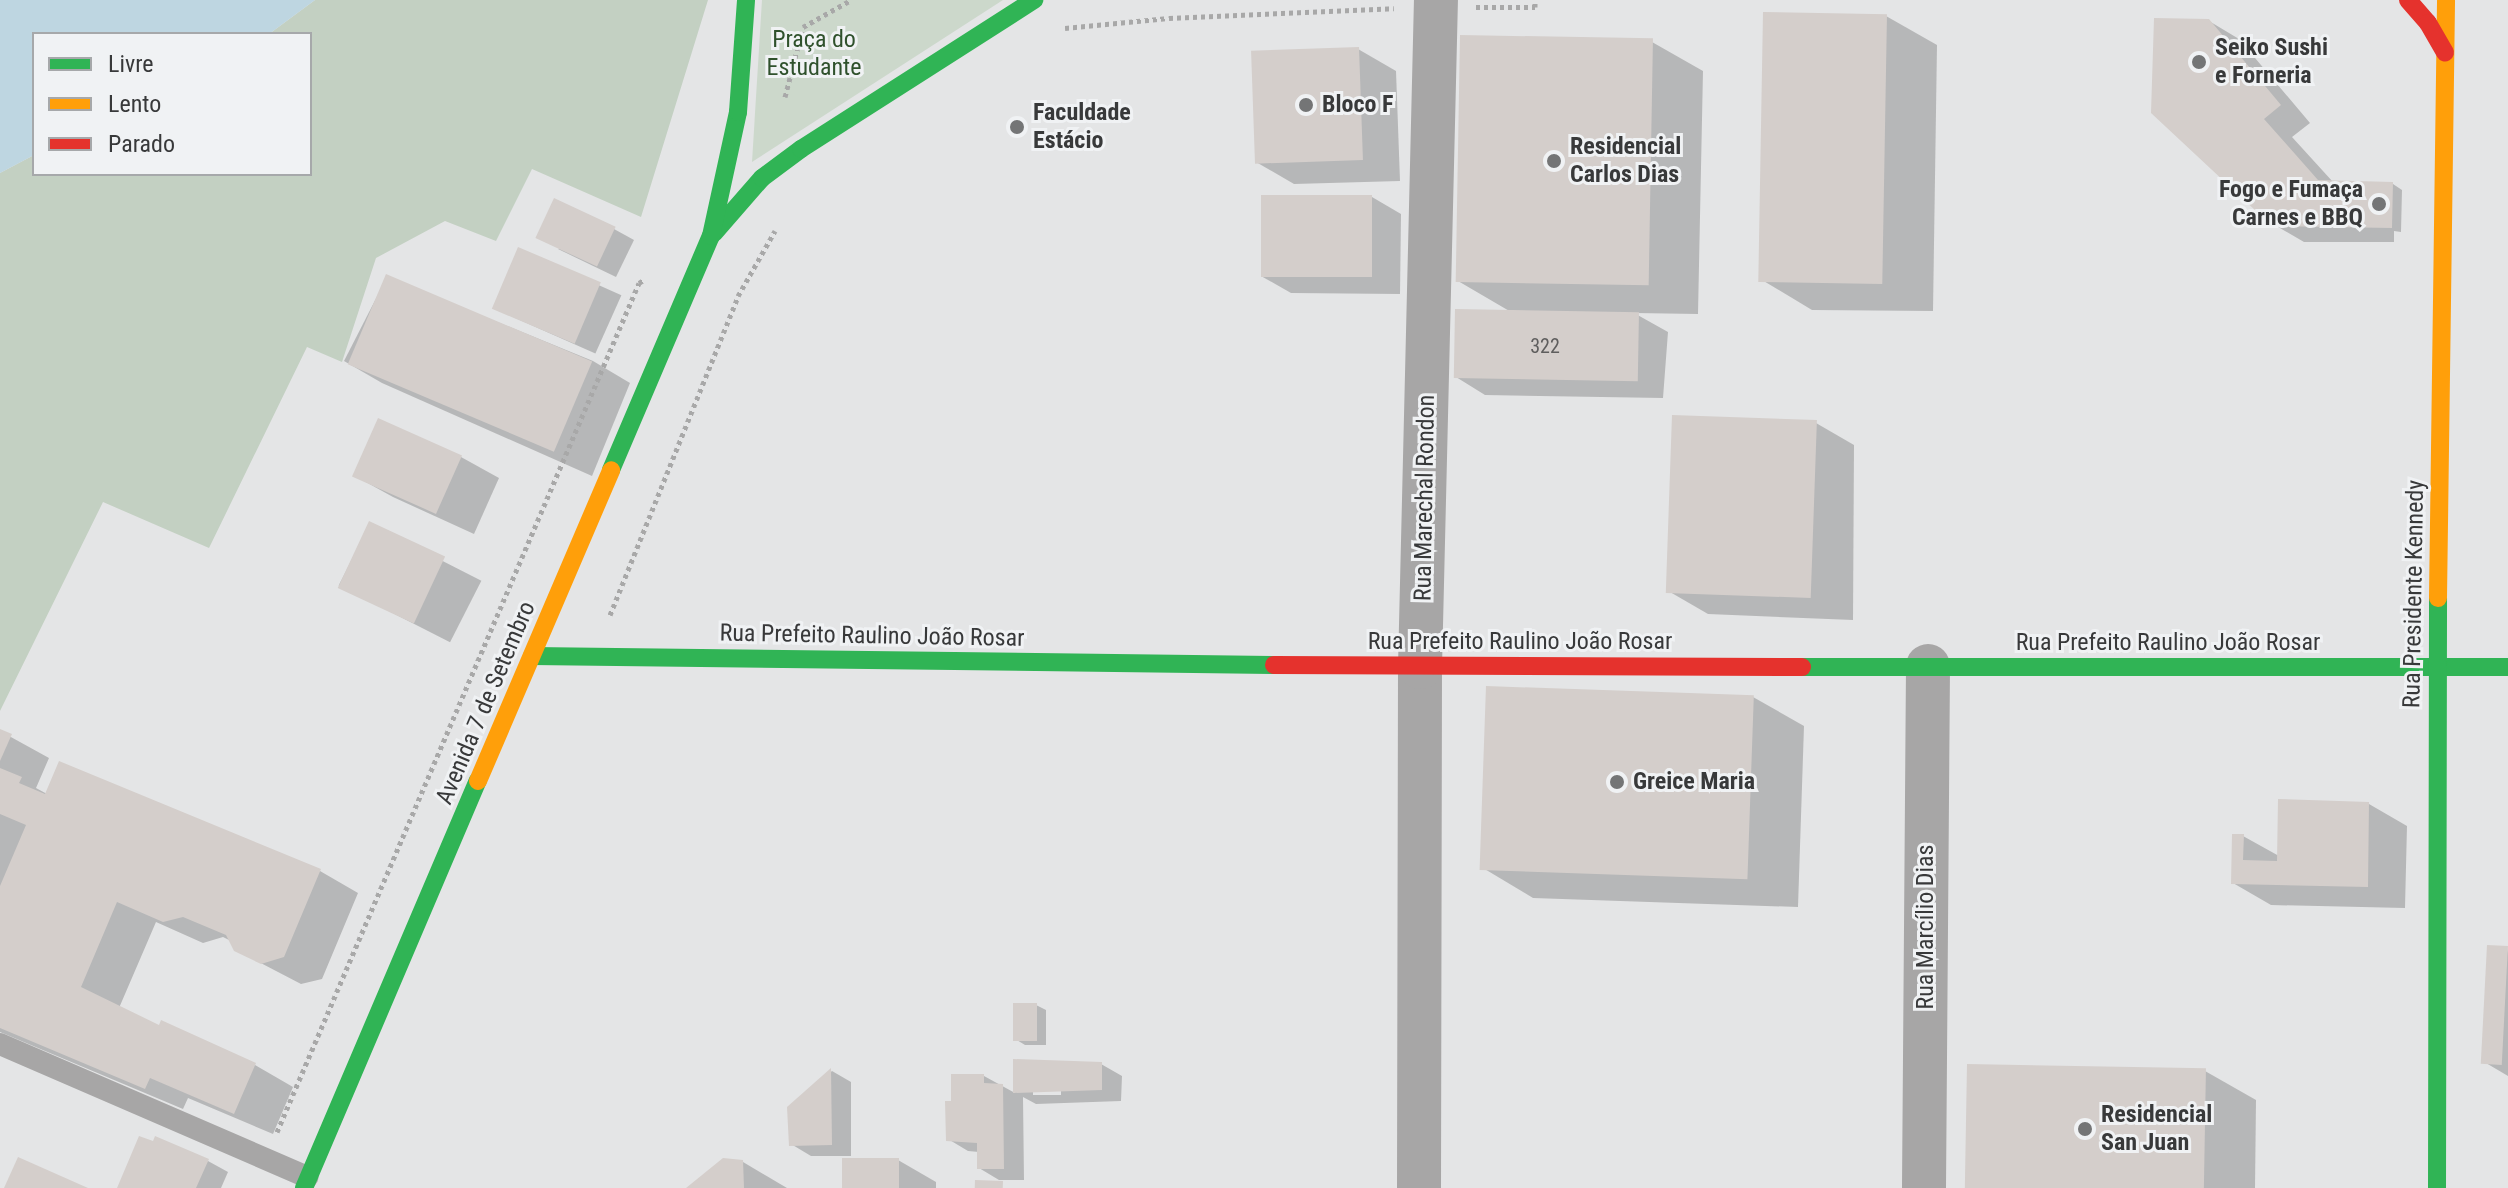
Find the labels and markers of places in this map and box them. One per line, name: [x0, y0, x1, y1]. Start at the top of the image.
place label: Seiko Sushi e Forneria: [2215, 34, 2328, 90]
marker: Seiko Sushi e Forneria: [2190, 53, 2208, 71]
place label: Bloco F: [1322, 91, 1393, 119]
marker: Bloco F: [1297, 96, 1315, 114]
place label: Faculdade Estácio: [1033, 99, 1131, 155]
marker: Faculdade Estácio: [1008, 118, 1026, 136]
place label: Residencial Carlos Dias: [1570, 133, 1681, 189]
marker: Residencial Carlos Dias: [1545, 152, 1563, 170]
place label: Fogo e Fumaça Carnes e BBQ: [2219, 176, 2363, 232]
marker: Fogo e Fumaça Carnes e BBQ: [2370, 195, 2388, 213]
place label: Greice Maria: [1633, 768, 1755, 796]
marker: Greice Maria: [1608, 773, 1626, 791]
place label: Residencial San Juan: [2101, 1101, 2212, 1157]
marker: Residencial San Juan: [2076, 1120, 2094, 1138]

